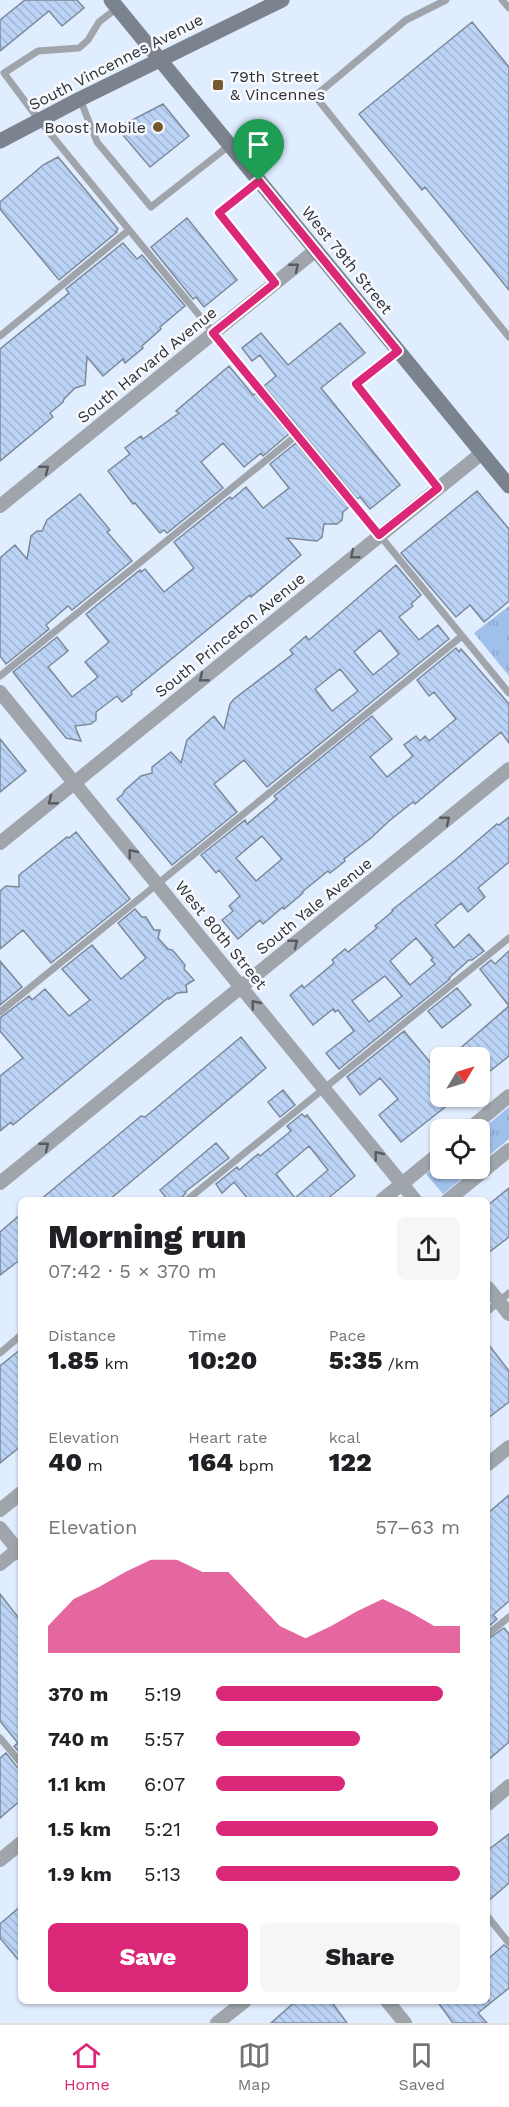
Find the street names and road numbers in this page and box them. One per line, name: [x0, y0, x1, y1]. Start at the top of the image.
street label: South Vincennes Avenue: [26, 10, 206, 114]
street label: West 79th Street: [298, 202, 396, 318]
street label: South Harvard Avenue: [73, 303, 221, 427]
street label: South Princeton Avenue: [151, 569, 309, 701]
street label: South Yale Avenue: [252, 853, 376, 959]
street label: West 80th Street: [171, 877, 271, 994]

